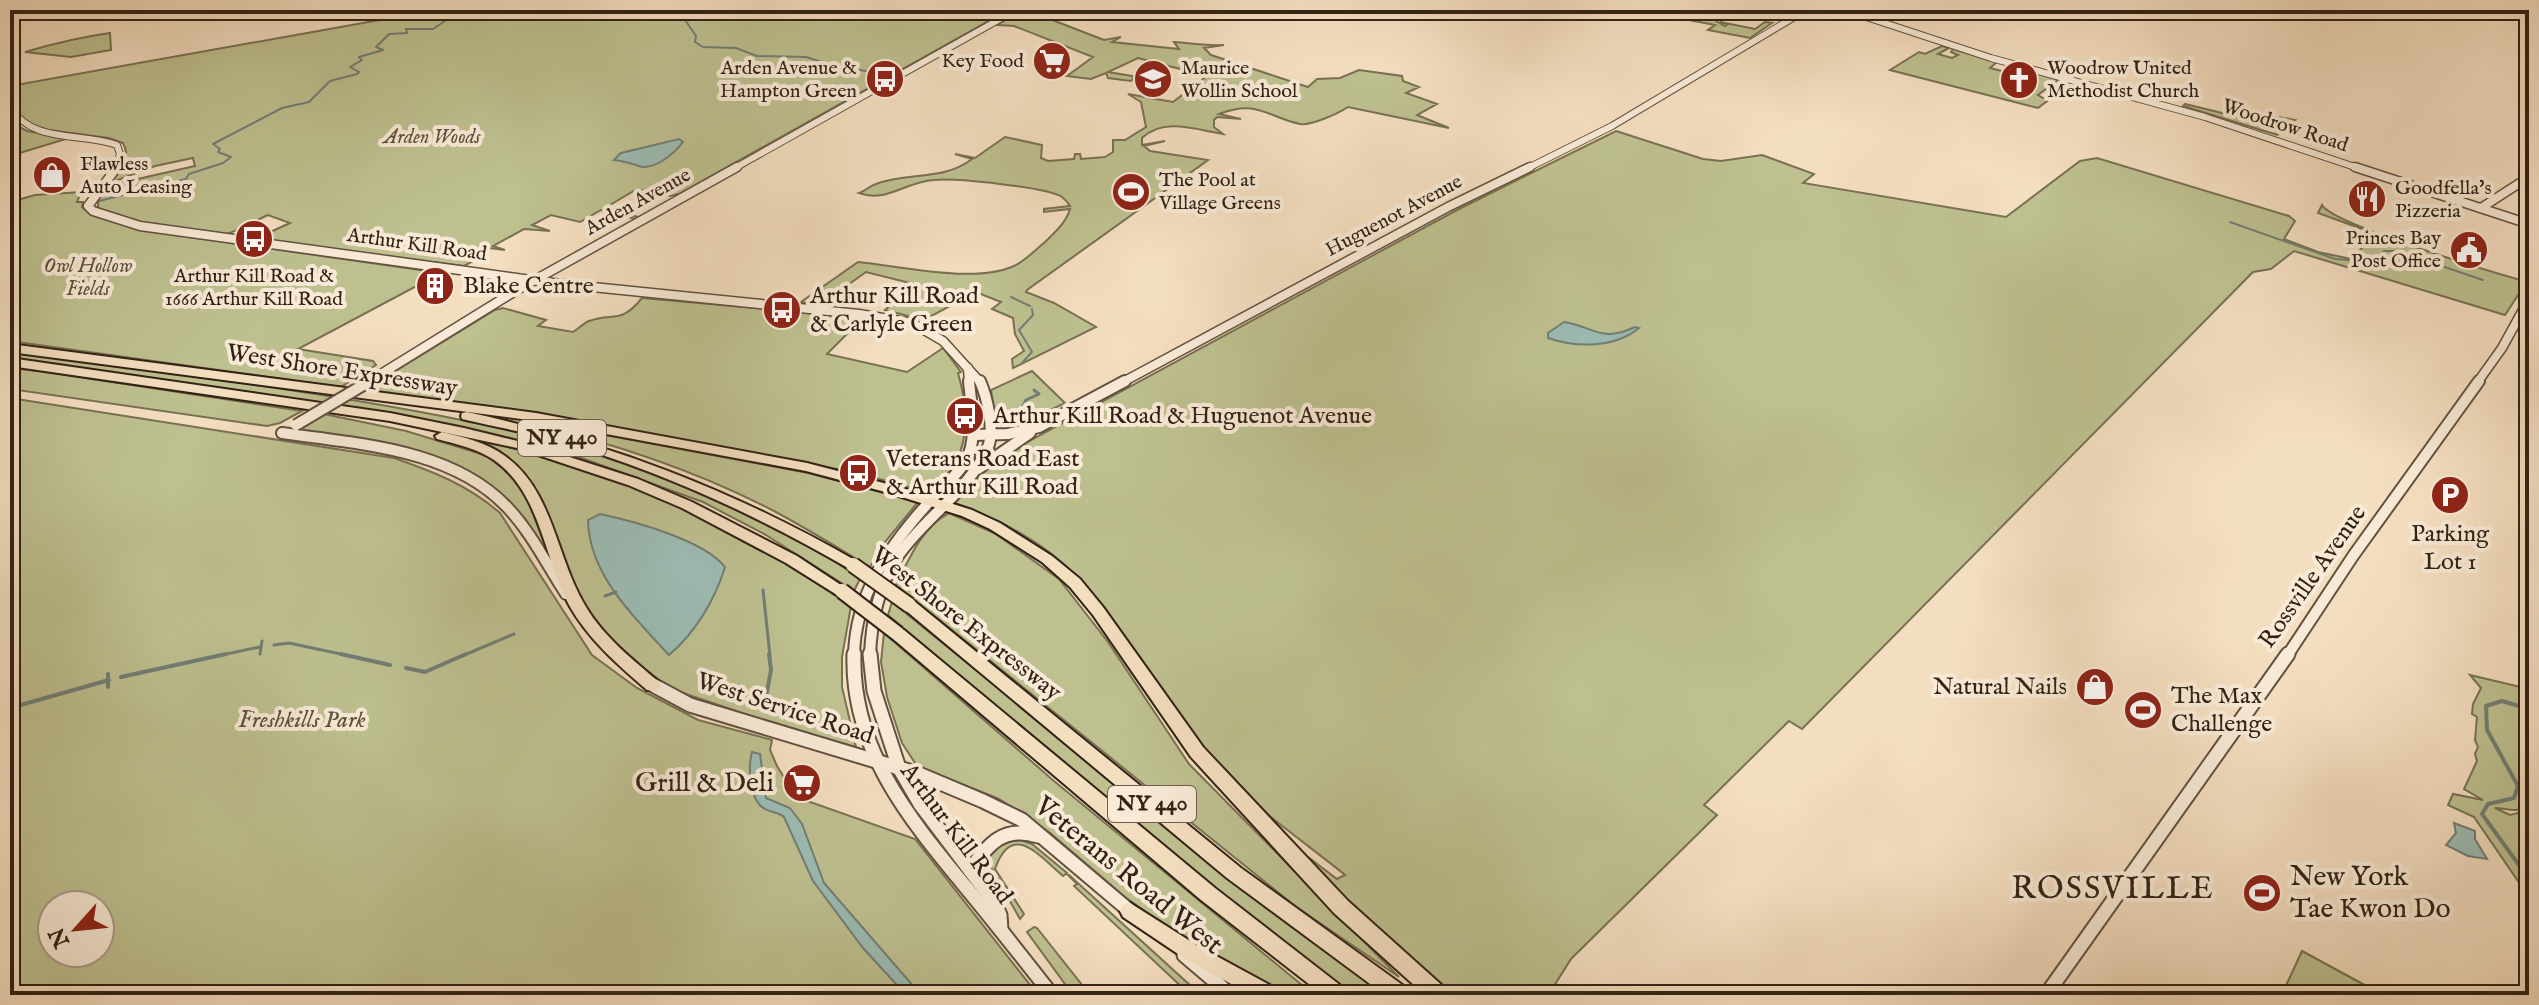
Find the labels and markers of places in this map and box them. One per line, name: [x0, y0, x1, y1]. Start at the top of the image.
supermarket icon: Key Food: [1031, 40, 1073, 82]
place label: Key Food: [941, 49, 1024, 74]
place label: Arden Avenue & Hampton Green: [720, 56, 857, 104]
place label: Maurice Wollin School: [1181, 56, 1298, 104]
place label: Woodrow United Methodist Church: [2047, 56, 2199, 104]
bus stop icon: Arden Avenue & Hampton Green: [864, 58, 906, 100]
school or university icon: Maurice Wollin School: [1132, 58, 1174, 100]
church icon: Woodrow United Methodist Church: [1998, 59, 2040, 101]
place label: Flawless Auto Leasing: [79, 152, 193, 200]
shop icon: Flawless Auto Leasing: [31, 154, 73, 196]
place label: The Pool at Village Greens: [1158, 168, 1281, 216]
sports icon: The Pool at Village Greens: [1110, 171, 1152, 213]
place label: Goodfella's Pizzeria: [2395, 176, 2492, 224]
restaurant icon: Goodfella's Pizzeria: [2346, 178, 2388, 220]
bus stop icon: Arthur Kill Road & 1666 Arthur Kill Road: [233, 218, 275, 260]
place label: Princes Bay Post Office: [2345, 226, 2441, 274]
public building icon: Princes Bay Post Office: [2448, 229, 2490, 271]
place label: Arthur Kill Road & 1666 Arthur Kill Road: [165, 264, 343, 312]
building icon: Blake Centre: [414, 265, 456, 307]
place label: Blake Centre: [463, 271, 594, 302]
place label: Arthur Kill Road & Carlyle Green: [809, 281, 979, 340]
bus stop icon: Arthur Kill Road & Carlyle Green: [761, 289, 803, 331]
bus stop icon: Arthur Kill Road & Huguenot Avenue: [944, 395, 986, 437]
place label: Arthur Kill Road & Huguenot Avenue: [992, 401, 1372, 432]
place label: Veterans Road East & Arthur Kill Road: [885, 444, 1080, 503]
bus stop icon: Veterans Road East & Arthur Kill Road: [837, 452, 879, 494]
parking icon: Parking Lot 1: [2429, 474, 2471, 516]
place label: Parking Lot 1: [2411, 519, 2490, 578]
shop icon: Natural Nails: [2074, 666, 2116, 708]
place label: Natural Nails: [1933, 672, 2067, 703]
place label: The Max Challenge: [2171, 681, 2272, 740]
sports icon: The Max Challenge: [2122, 689, 2164, 731]
supermarket icon: Grill & Deli: [781, 762, 823, 804]
place label: Grill & Deli: [635, 766, 774, 801]
place label: New York Tae Kwon Do: [2290, 860, 2451, 927]
sports icon: New York Tae Kwon Do: [2241, 872, 2283, 914]

